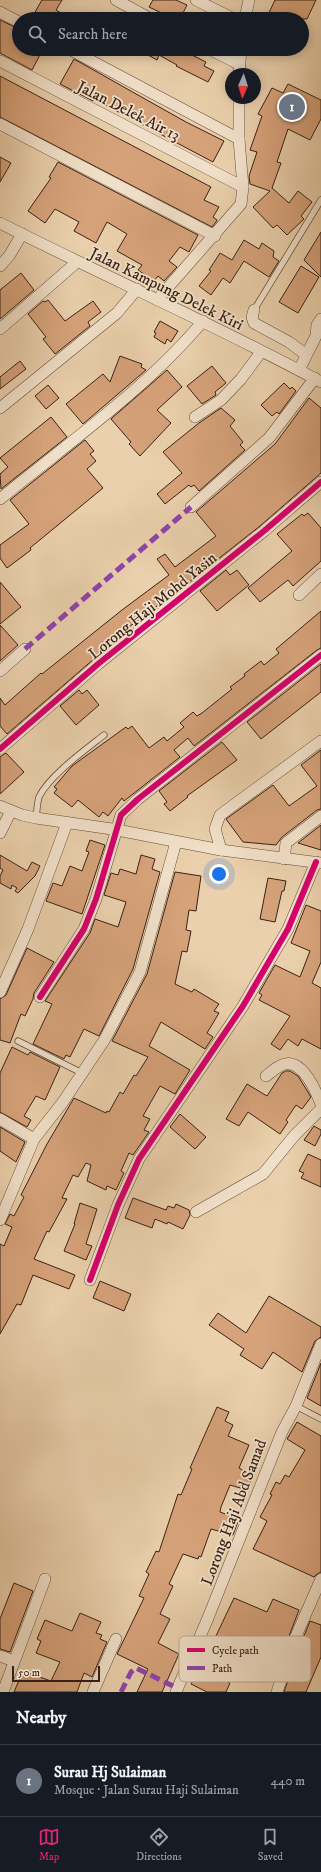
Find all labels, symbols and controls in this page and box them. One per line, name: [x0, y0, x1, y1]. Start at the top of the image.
search box: [12, 12, 309, 56]
icon: search: [26, 23, 48, 45]
text: Search here: [58, 25, 127, 44]
north arrow: [225, 68, 261, 104]
street label: Jalan Delek Air 13: [72, 75, 183, 145]
pin: 1: [279, 92, 305, 122]
street label: Jalan Kampung Delek Kiri: [85, 242, 247, 335]
street label: Lorong Haji Mohd Yasin: [84, 547, 221, 664]
your location: [209, 864, 229, 884]
street label: Lorong Haji Abd Samad: [197, 1436, 271, 1588]
legend: [179, 1636, 311, 1682]
text: Cycle path: [212, 1644, 259, 1658]
text: Path: [212, 1662, 233, 1676]
scale bar: [12, 1664, 100, 1683]
text: 50 m: [18, 1666, 40, 1680]
text: Nearby: [16, 1707, 66, 1729]
text: Surau Hj Sulaiman: [54, 1763, 166, 1782]
text: 1: [27, 1773, 31, 1789]
text: 440 m: [270, 1773, 305, 1789]
text: Mosque · Jalan Surau Haji Sulaiman: [54, 1782, 239, 1798]
tab: Map: [38, 1826, 60, 1864]
tab: Directions: [136, 1826, 182, 1864]
tab: Saved: [258, 1826, 283, 1864]

